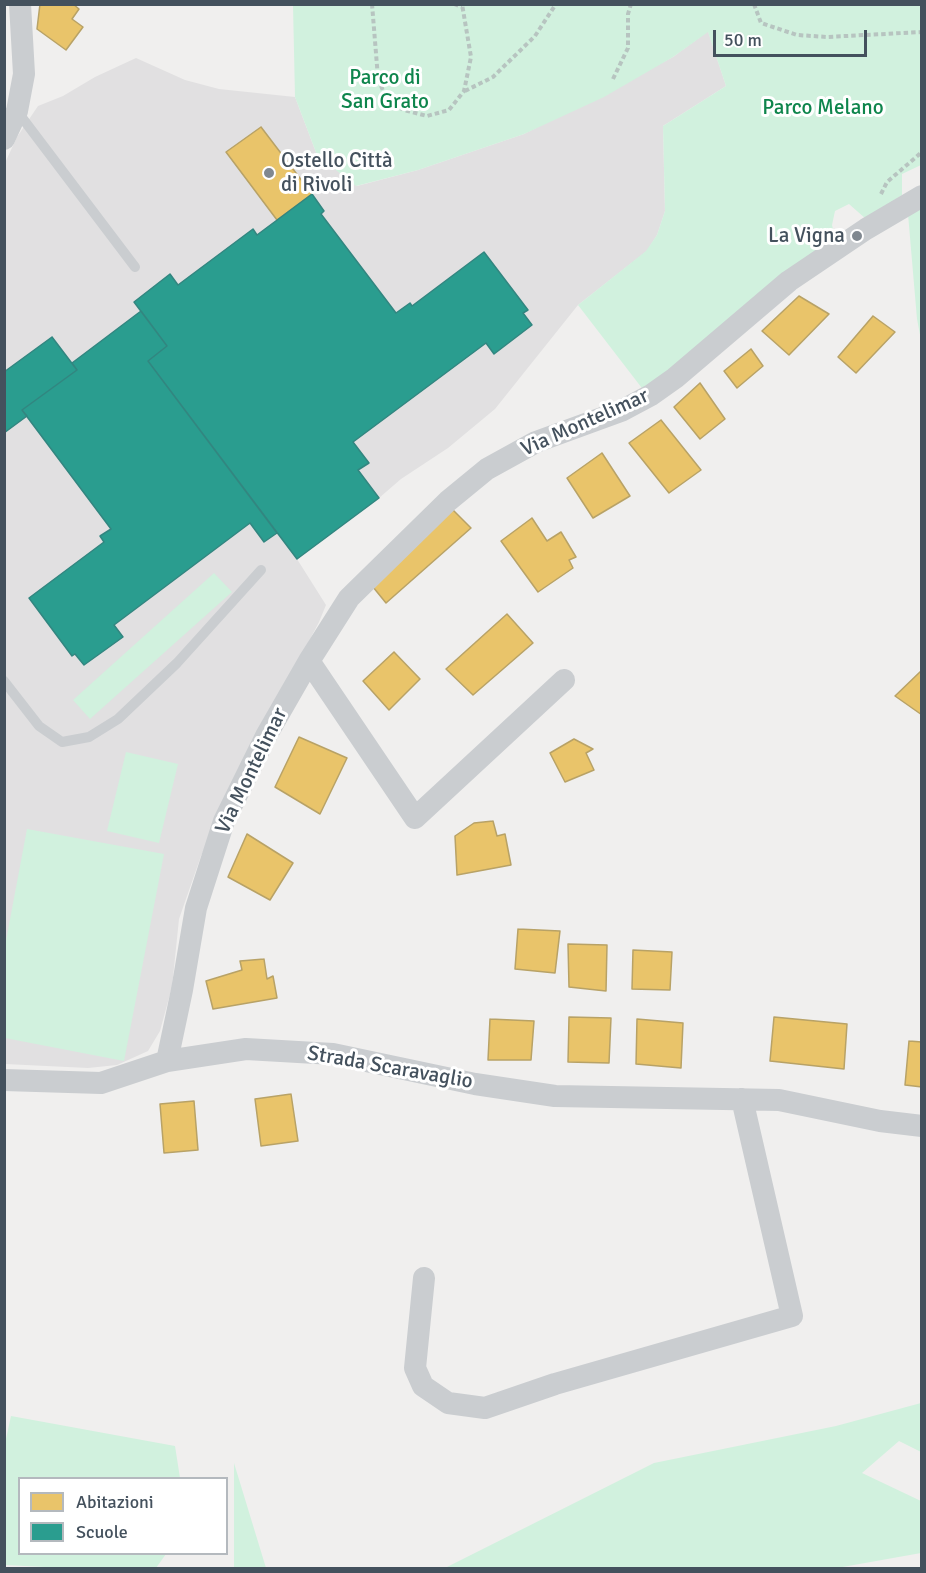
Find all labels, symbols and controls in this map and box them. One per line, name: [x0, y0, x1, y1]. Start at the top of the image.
scale bar: [716, 18, 870, 56]
text: 50 m: [724, 29, 762, 51]
park label: Parco di San Grato: [341, 65, 429, 115]
park label: Parco Melano: [762, 95, 884, 121]
place label: Ostello Città di Rivoli: [281, 148, 393, 198]
marker: Ostello Città di Rivoli: [262, 166, 276, 180]
place label: La Vigna: [768, 223, 845, 249]
marker: La Vigna: [850, 229, 864, 243]
street label: Via Montelimar: [517, 384, 653, 462]
street label: Via Montelimar: [211, 704, 293, 838]
street label: Strada Scaravaglio: [305, 1041, 475, 1095]
legend: [18, 1477, 228, 1555]
text: Abitazioni: [76, 1491, 154, 1513]
text: Scuole: [76, 1521, 128, 1543]

